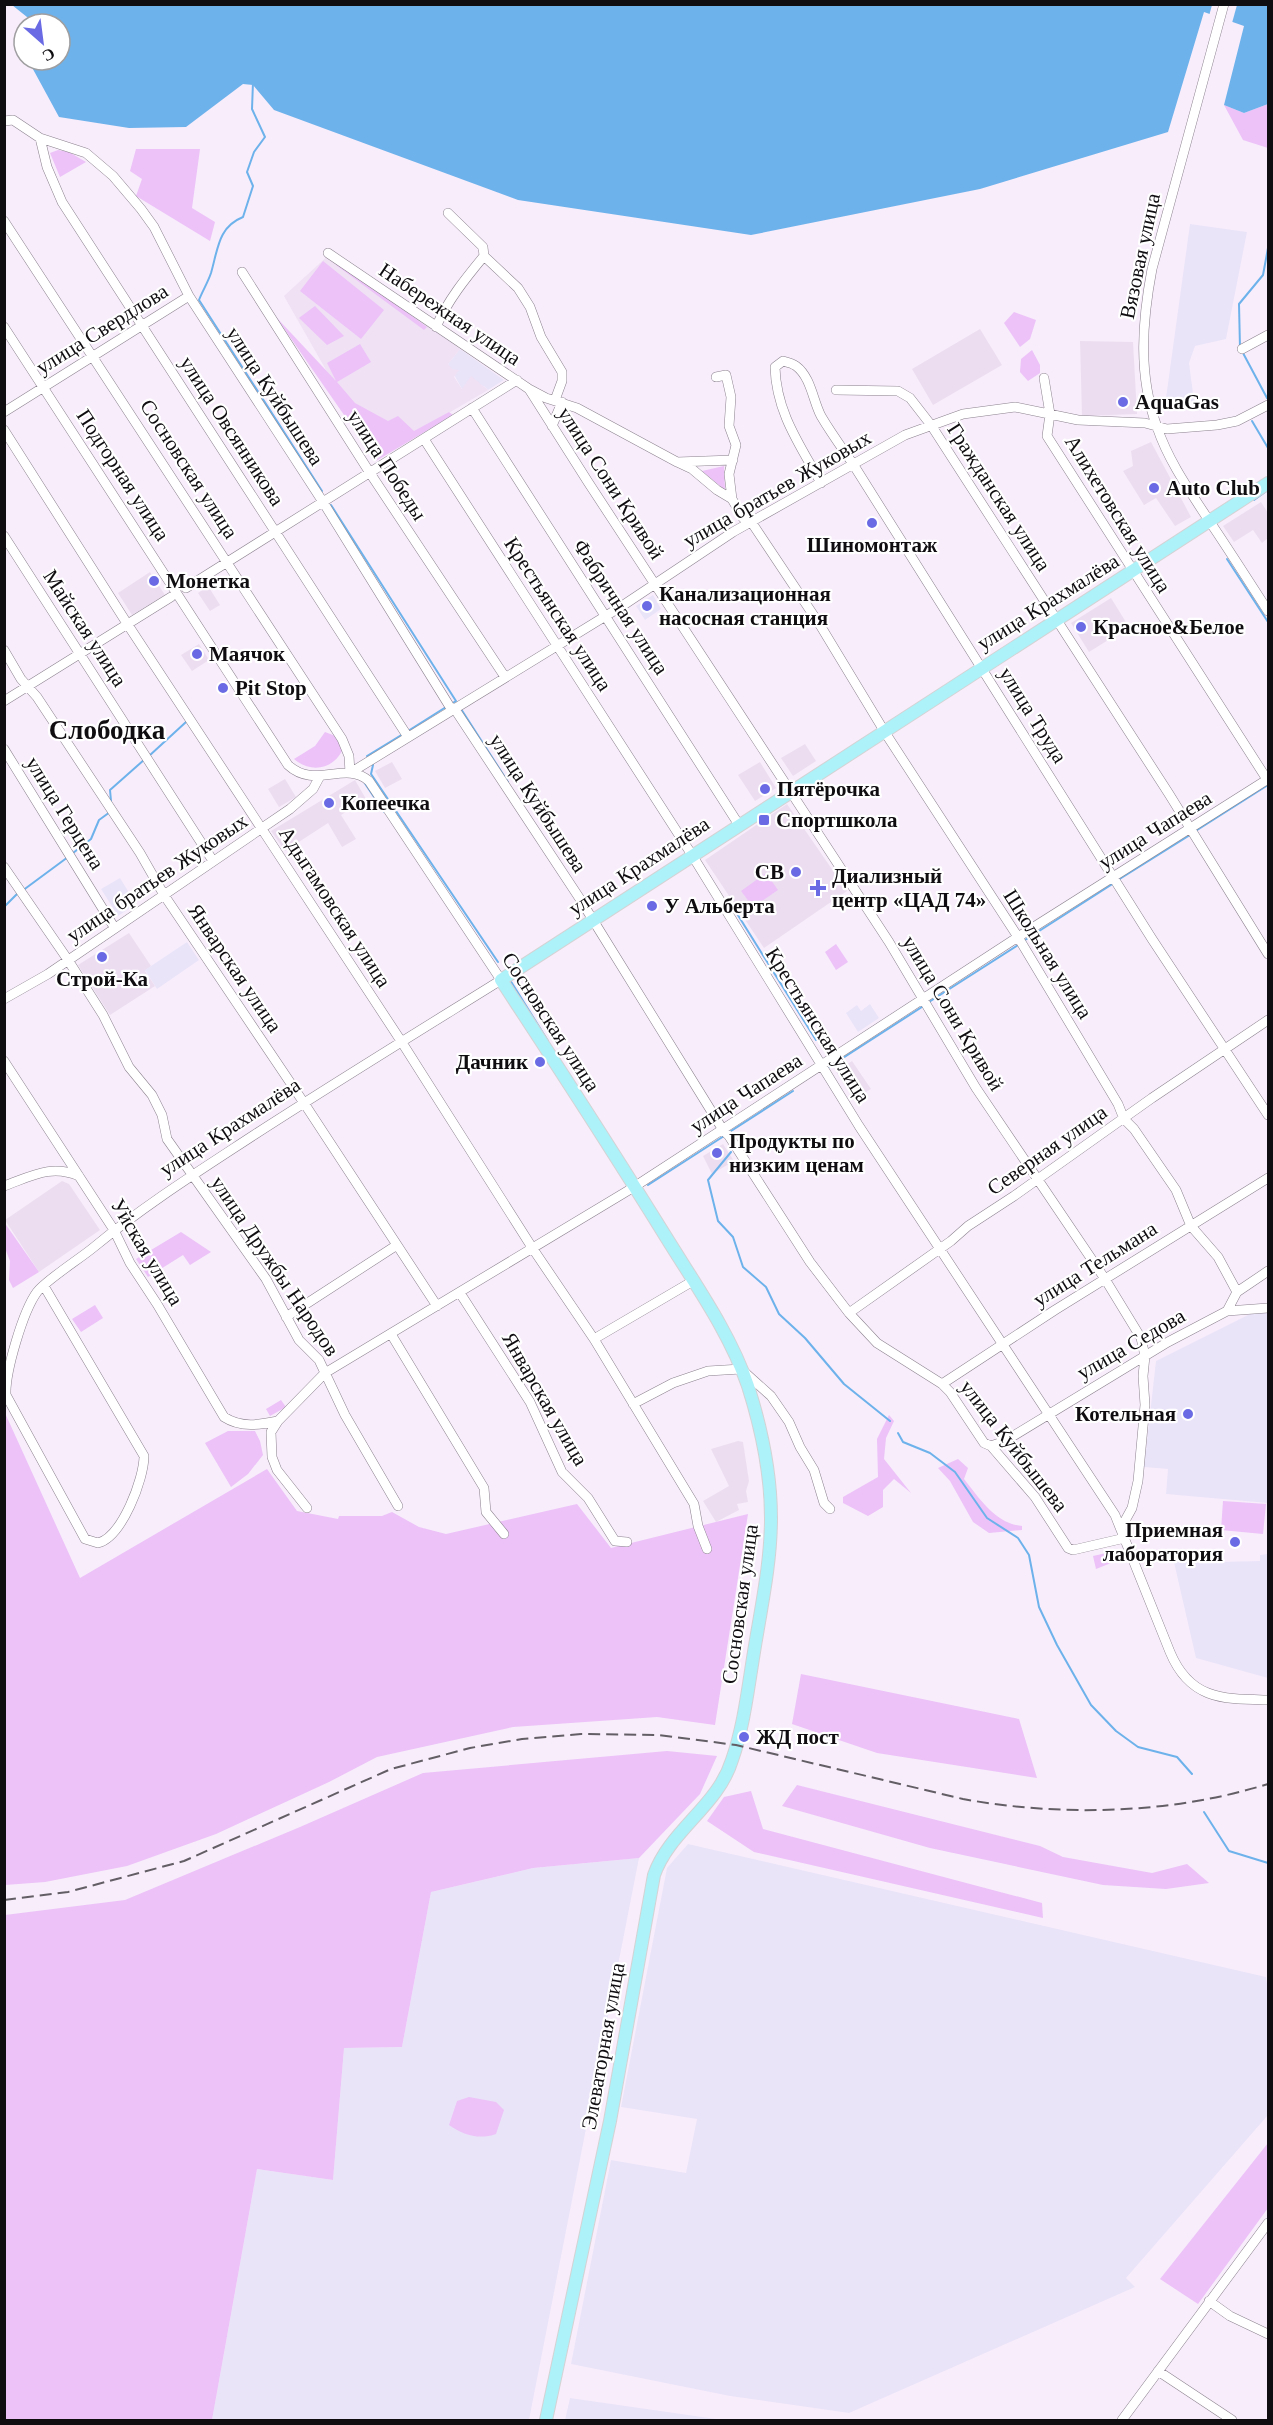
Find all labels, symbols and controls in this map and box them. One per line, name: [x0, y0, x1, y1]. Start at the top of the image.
north arrow: [12, 12, 72, 72]
text: С: [40, 45, 58, 65]
street label: Вязовая улица: [1115, 190, 1165, 321]
street label: Набережная улица: [375, 258, 526, 371]
street label: улица Свердлова: [32, 278, 173, 379]
street label: улица Куйбышева: [221, 322, 329, 470]
street label: улица Овсянникова: [175, 352, 290, 511]
place label: AquaGas: [1135, 390, 1219, 414]
street label: Сосновская улица: [135, 395, 243, 544]
marker: AquaGas: [1116, 395, 1130, 409]
street label: улица Сони Кривой: [553, 402, 669, 564]
street label: Подгорная улица: [71, 405, 175, 546]
street label: улица Победы: [342, 405, 432, 525]
street label: Гражданская улица: [942, 418, 1056, 576]
street label: улица братьев Жуковых: [679, 425, 876, 553]
street label: Алихетовская улица: [1060, 431, 1176, 598]
place label: Auto Club: [1166, 476, 1260, 500]
marker: Auto Club: [1147, 481, 1161, 495]
marker: Шиномонтаж: [865, 516, 879, 530]
street label: Крестьянская улица: [499, 533, 617, 696]
place label: Шиномонтаж: [807, 533, 938, 557]
street label: Фабричная улица: [568, 535, 674, 680]
street label: улица Крахмалёва: [973, 548, 1124, 655]
street label: Майская улица: [38, 565, 132, 692]
place label: Монетка: [166, 569, 251, 593]
marker: Монетка: [147, 574, 161, 588]
place label: Канализационная насосная станция: [659, 582, 831, 630]
marker: Канализационная насосная станция: [640, 599, 654, 613]
place label: Красное&Белое: [1093, 615, 1244, 639]
marker: Красное&Белое: [1074, 620, 1088, 634]
place label: Маячок: [209, 642, 286, 666]
marker: Маячок: [190, 647, 204, 661]
street label: улица Труда: [994, 663, 1072, 768]
place label: Pit Stop: [235, 676, 307, 700]
marker: Pit Stop: [216, 681, 230, 695]
district label: Слободка: [49, 715, 166, 745]
street label: улица Куйбышева: [484, 729, 592, 877]
street label: улица Герцена: [21, 752, 110, 874]
place label: Пятёрочка: [777, 777, 881, 801]
marker: Пятёрочка: [758, 782, 772, 796]
street label: улица Чапаева: [1094, 785, 1216, 874]
place label: Копеечка: [341, 791, 431, 815]
marker: Копеечка: [322, 796, 336, 810]
street label: улица братьев Жуковых: [62, 808, 252, 947]
place label: Спортшкола: [776, 808, 898, 832]
street label: улица Крахмалёва: [564, 811, 714, 920]
marker: Спортшкола: [757, 813, 771, 827]
street label: Адыгамовская улица: [274, 822, 396, 992]
place label: СВ: [755, 860, 784, 884]
place label: Диализный центр «ЦАД 74»: [832, 864, 986, 912]
marker: СВ: [789, 865, 803, 879]
marker: Диализный центр «ЦАД 74»: [809, 879, 827, 897]
street label: Школьная улица: [999, 885, 1098, 1024]
place label: У Альберта: [664, 894, 775, 918]
street label: Январская улица: [183, 899, 287, 1037]
marker: У Альберта: [645, 899, 659, 913]
street label: улица Сони Кривой: [897, 931, 1009, 1095]
street label: Крестьянская улица: [760, 943, 876, 1108]
street label: Сосновская улица: [497, 948, 605, 1097]
marker: Строй-Ка: [95, 950, 109, 964]
place label: Строй-Ка: [56, 967, 149, 991]
street label: улица Чапаева: [686, 1048, 807, 1138]
place label: Дачник: [456, 1050, 529, 1074]
marker: Дачник: [533, 1055, 547, 1069]
street label: улица Крахмалёва: [155, 1072, 305, 1181]
street label: Северная улица: [983, 1099, 1112, 1200]
place label: Продукты по низким ценам: [729, 1129, 864, 1177]
marker: Продукты по низким ценам: [710, 1146, 724, 1160]
street label: улица Дружбы Народов: [206, 1171, 344, 1361]
street label: Уйская улица: [106, 1194, 189, 1310]
street label: улица Тельмана: [1029, 1216, 1162, 1312]
street label: улица Седова: [1073, 1303, 1190, 1385]
street label: Январская улица: [497, 1328, 593, 1471]
street label: улица Куйбышева: [955, 1375, 1073, 1517]
place label: Котельная: [1075, 1402, 1176, 1426]
marker: Котельная: [1181, 1407, 1195, 1421]
place label: Приемная лаборатория: [1103, 1518, 1223, 1566]
street label: Сосновская улица: [717, 1522, 763, 1685]
marker: Приемная лаборатория: [1228, 1535, 1242, 1549]
place label: ЖД пост: [756, 1725, 839, 1749]
marker: ЖД пост: [737, 1730, 751, 1744]
street label: Элеваторная улица: [577, 1960, 630, 2131]

